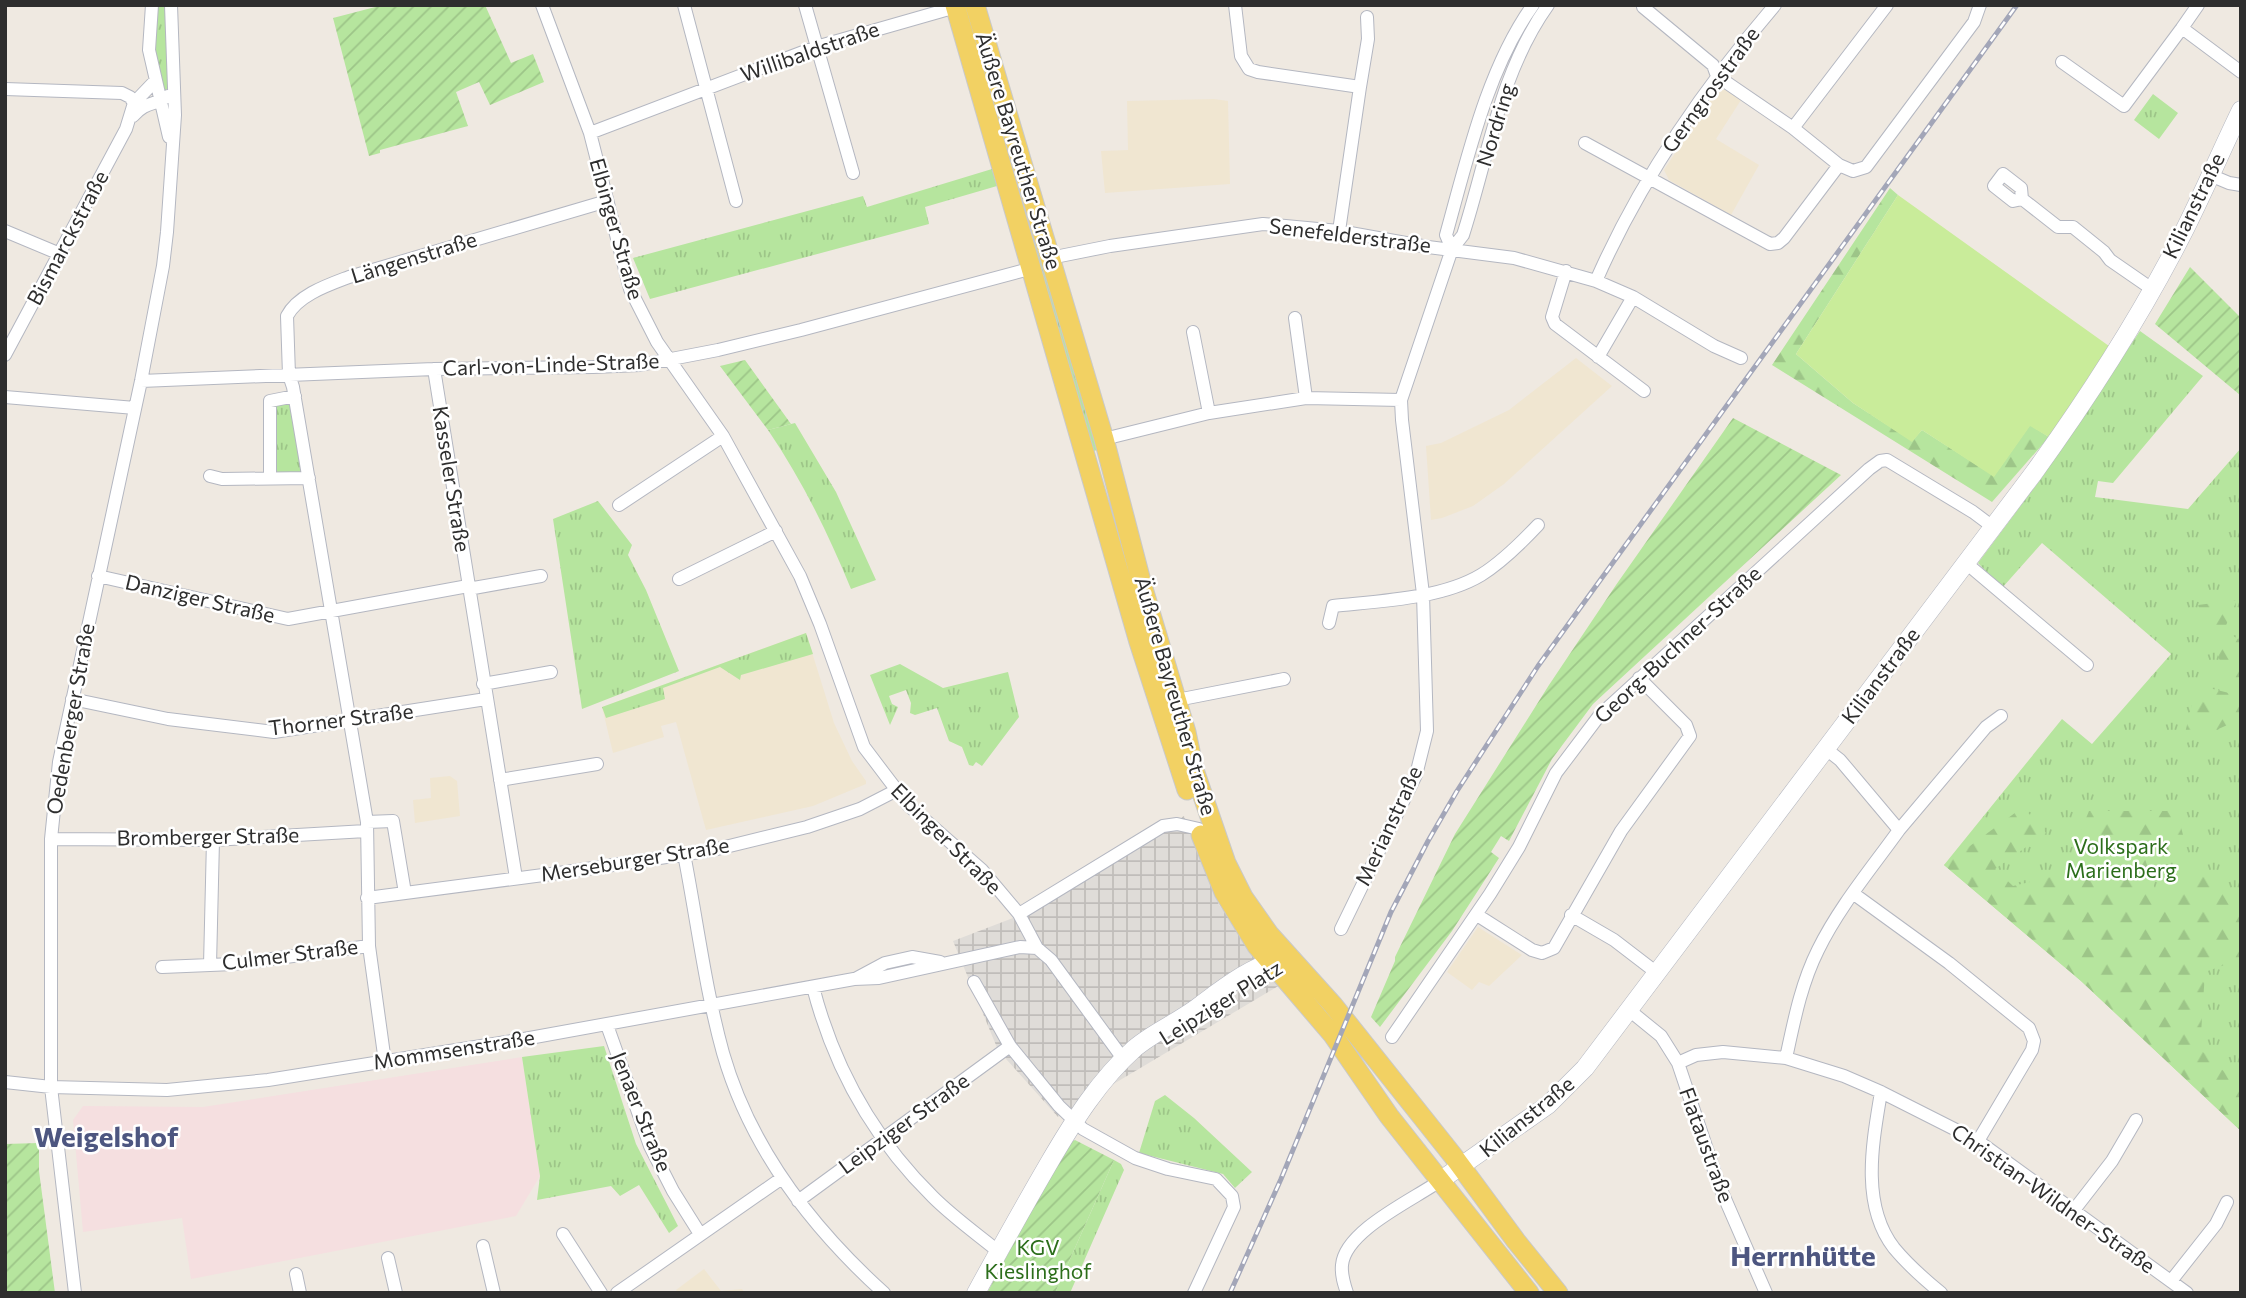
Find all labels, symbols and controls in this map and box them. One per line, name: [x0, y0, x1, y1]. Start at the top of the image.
street label: Willibaldstraße: [737, 15, 882, 86]
street label: Gerngrosstraße: [1656, 21, 1764, 157]
street label: Äußere Bayreuther Straße: [971, 29, 1067, 272]
street label: Nordring: [1470, 80, 1519, 169]
street label: Kilianstraße: [2156, 148, 2229, 262]
street label: Elbinger Straße: [585, 155, 650, 302]
street label: Bismarckstraße: [21, 166, 113, 309]
street label: Senefelderstraße: [1268, 212, 1433, 257]
street label: Längenstraße: [348, 226, 480, 288]
street label: Carl-von-Linde-Straße: [442, 347, 660, 380]
street label: Kasseler Straße: [429, 404, 476, 554]
street label: Georg-Buchner-Straße: [1588, 560, 1766, 728]
street label: Danziger Straße: [123, 568, 278, 627]
street label: Äußere Bayreuther Straße: [1130, 574, 1222, 818]
street label: Oedenberger Straße: [40, 621, 99, 816]
street label: Kilianstraße: [1835, 622, 1924, 728]
street label: Thorner Straße: [267, 697, 415, 740]
street label: Merianstraße: [1349, 762, 1426, 889]
street label: Elbinger Straße: [887, 777, 1008, 898]
street label: Bromberger Straße: [116, 821, 300, 850]
street label: Merseburger Straße: [539, 831, 731, 886]
park label: Volkspark Marienberg: [2065, 833, 2177, 882]
street label: Culmer Straße: [220, 933, 359, 974]
street label: Leipziger Platz: [1154, 954, 1286, 1049]
street label: Mommsenstraße: [371, 1023, 536, 1074]
street label: Jenaer Straße: [607, 1048, 678, 1175]
street label: Leipziger Straße: [833, 1067, 973, 1178]
street label: Kilianstraße: [1474, 1070, 1578, 1162]
street label: Flataustraße: [1675, 1083, 1740, 1206]
street label: Christian-Wildner-Straße: [1947, 1118, 2160, 1278]
district label: Weigelshof: [34, 1119, 179, 1153]
park label: KGV Kieslinghof: [985, 1234, 1092, 1283]
district label: Herrnhütte: [1730, 1238, 1876, 1272]

